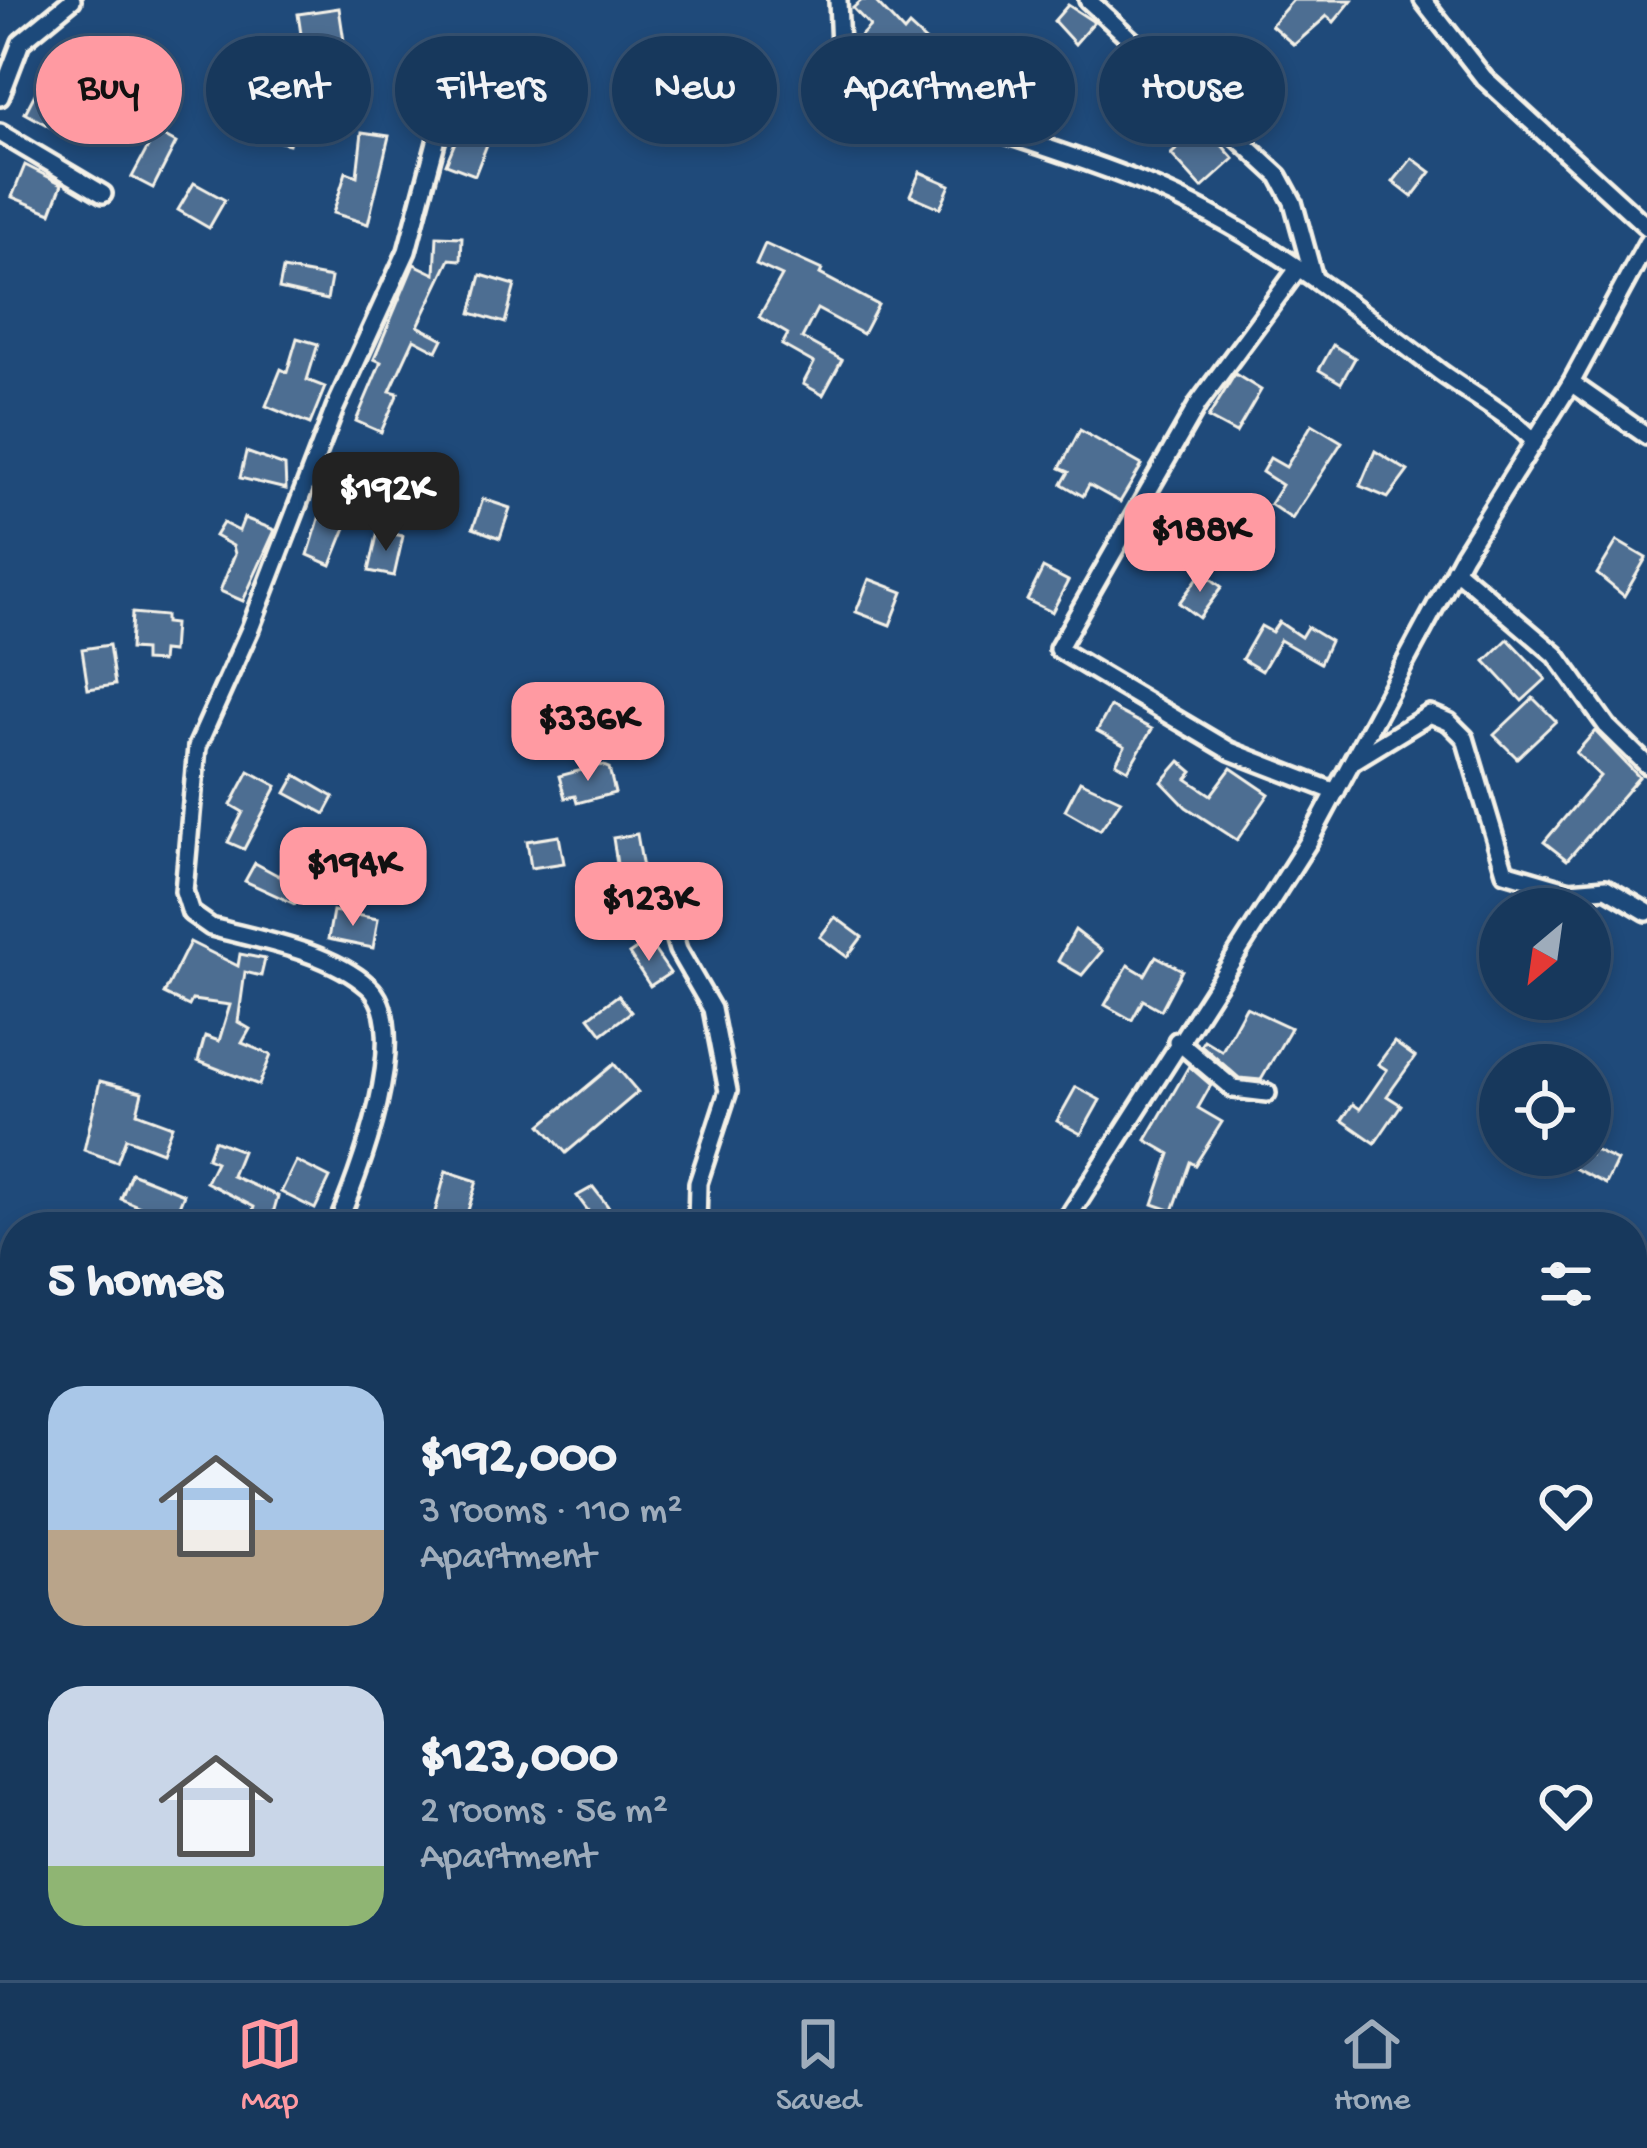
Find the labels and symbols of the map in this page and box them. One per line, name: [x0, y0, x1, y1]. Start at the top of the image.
pin: $192K: [302, 452, 470, 554]
pin: $188K: [1116, 493, 1284, 595]
pin: $336K: [504, 682, 672, 784]
pin: $194K: [269, 827, 437, 929]
pin: $123K: [565, 862, 733, 964]
north arrow: [1479, 888, 1611, 1020]

